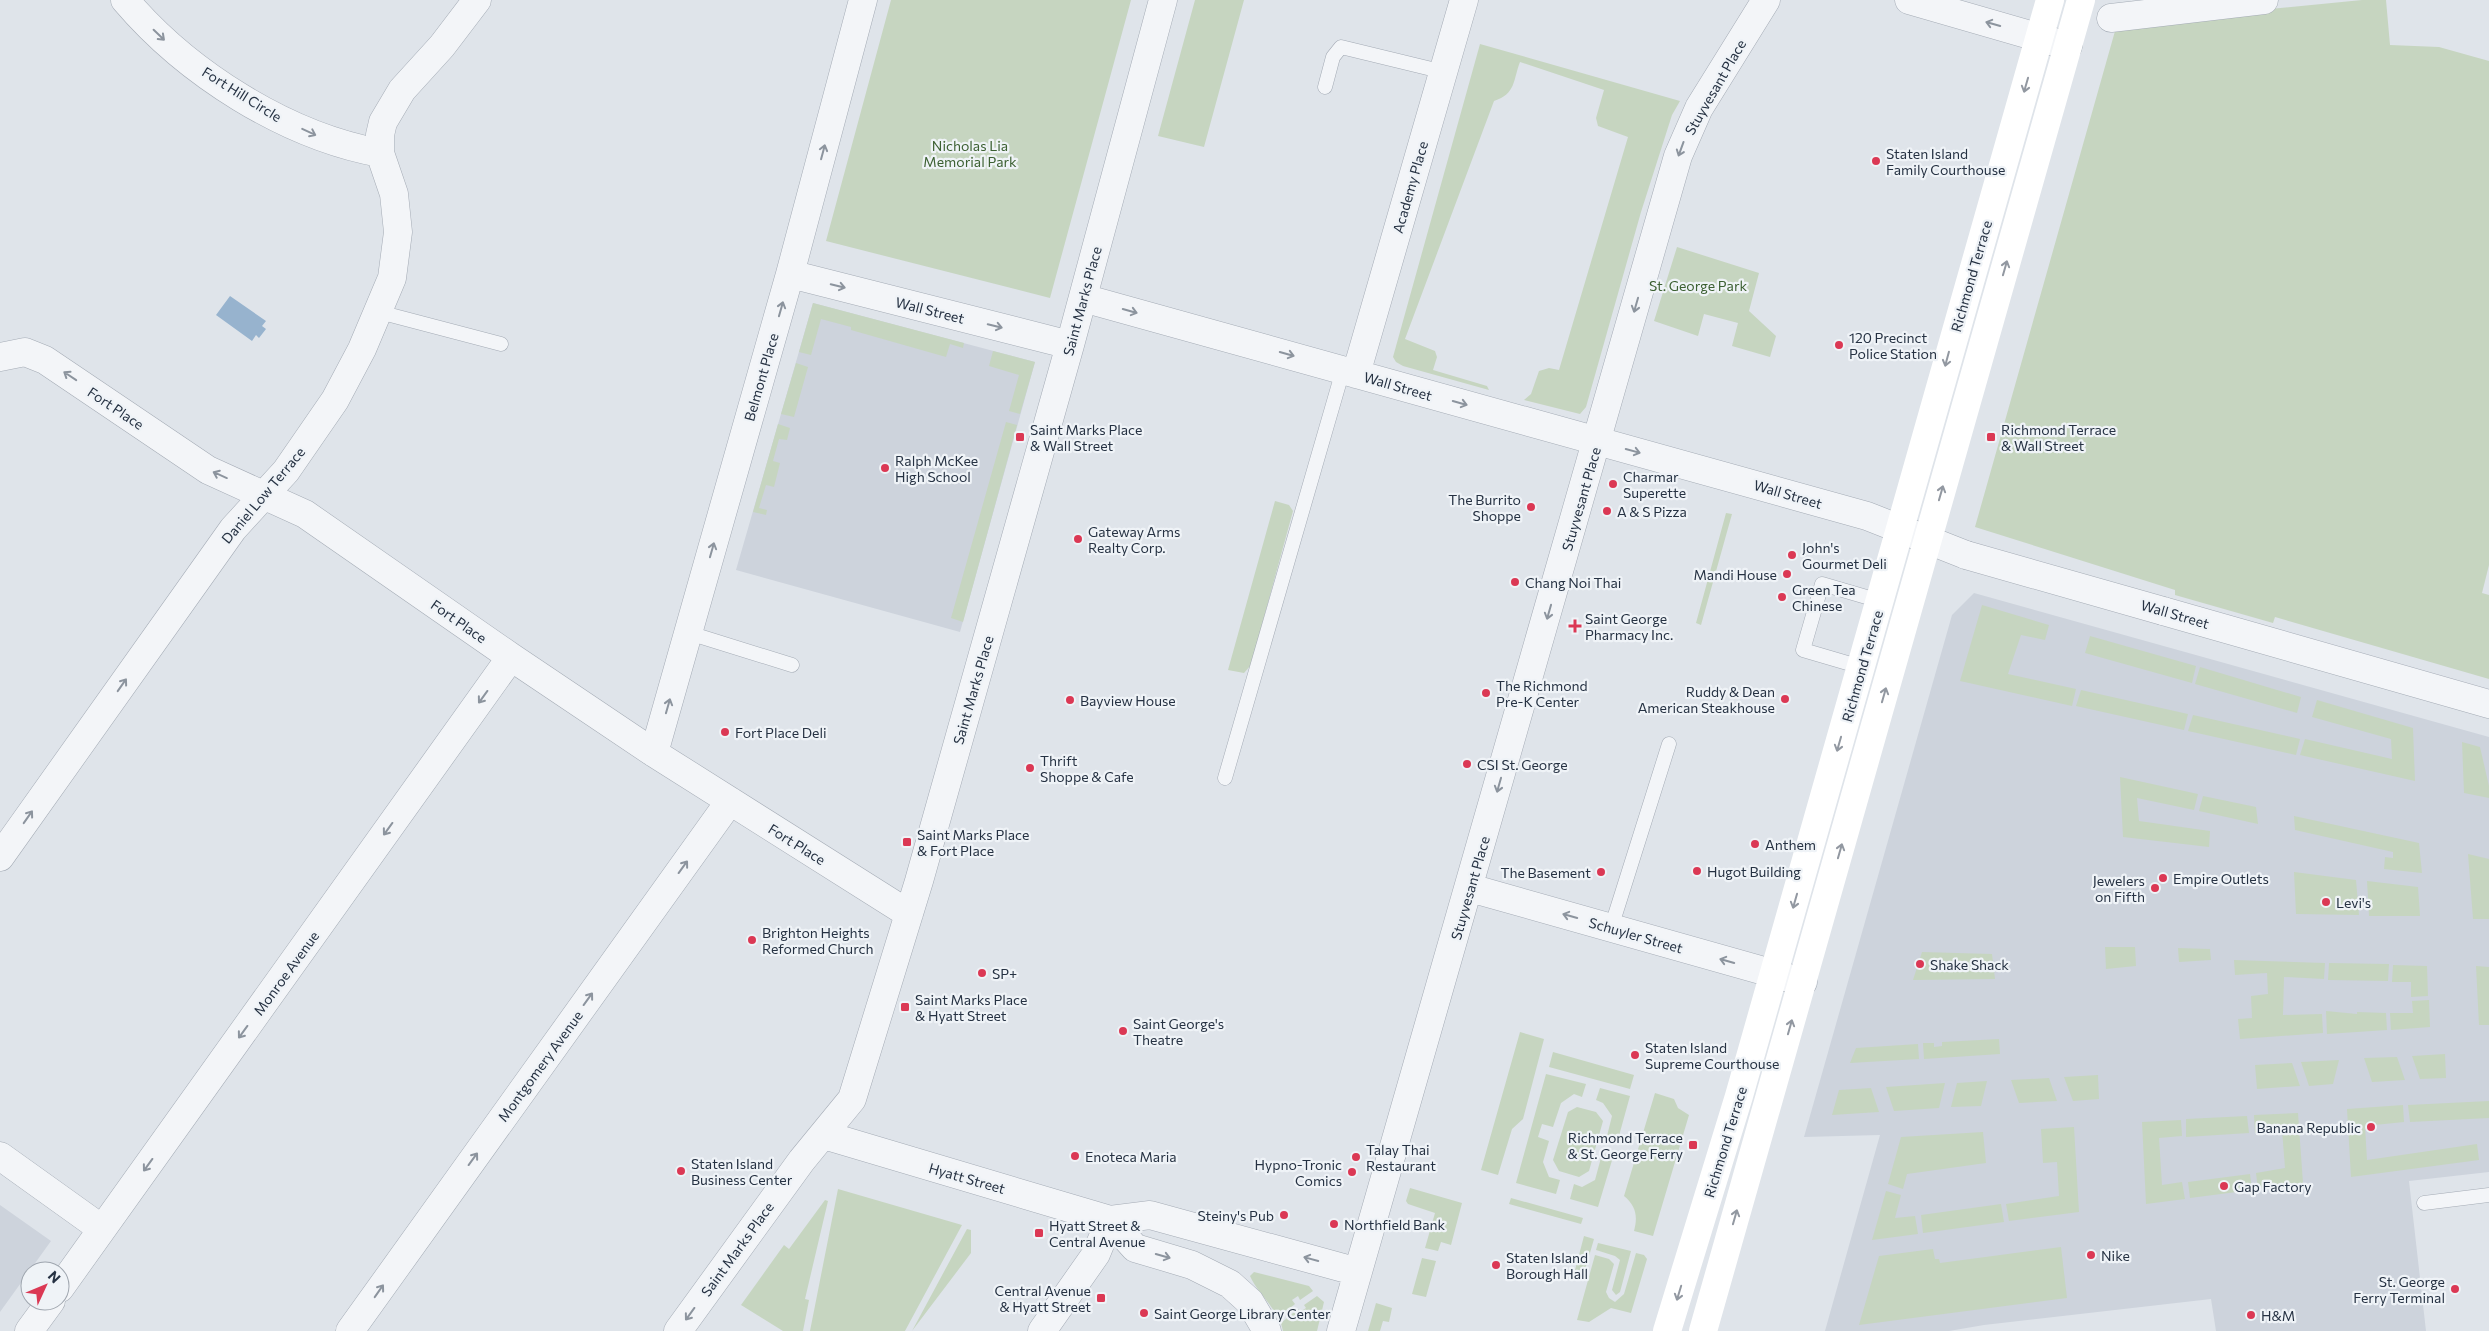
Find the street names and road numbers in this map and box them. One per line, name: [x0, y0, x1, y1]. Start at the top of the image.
street label: Stuyvesant Place: [1681, 36, 1749, 138]
street label: Fort Hill Circle: [199, 63, 285, 125]
street label: Academy Place: [1389, 139, 1431, 235]
street label: Richmond Terrace: [1947, 218, 1995, 334]
street label: Saint Marks Place: [1059, 245, 1105, 357]
street label: Wall Street: [894, 293, 966, 327]
street label: Belmont Place: [740, 331, 782, 423]
street label: Wall Street: [1362, 368, 1434, 404]
street label: Fort Place: [85, 383, 147, 433]
street label: Daniel Low Terrace: [218, 443, 308, 547]
street label: Stuyvesant Place: [1558, 445, 1604, 553]
street label: Wall Street: [1752, 476, 1824, 512]
street label: Fort Place: [428, 596, 490, 646]
street label: Wall Street: [2139, 596, 2211, 632]
street label: Richmond Terrace: [1838, 608, 1886, 724]
street label: Saint Marks Place: [949, 634, 997, 746]
street label: Fort Place: [765, 820, 829, 868]
street label: Stuyvesant Place: [1447, 834, 1493, 942]
street label: Schuyler Street: [1587, 913, 1685, 957]
street label: Monroe Avenue: [250, 927, 322, 1019]
street label: Montgomery Avenue: [494, 1007, 586, 1125]
street label: Richmond Terrace: [1700, 1084, 1750, 1200]
street label: Hyatt Street: [927, 1159, 1007, 1197]
street label: Saint Marks Place: [697, 1199, 777, 1299]

